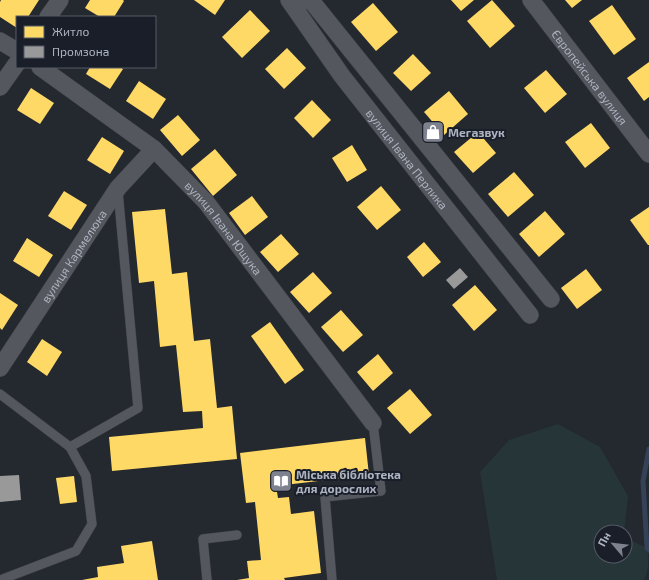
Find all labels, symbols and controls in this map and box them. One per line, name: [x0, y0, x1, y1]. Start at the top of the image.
legend: [16, 16, 156, 68]
text: Житло: [52, 24, 90, 38]
street label: Європейська вулиця: [549, 27, 631, 127]
text: Промзона: [52, 44, 109, 58]
street label: вулиця Івана Перлика: [363, 106, 451, 212]
shop icon: Мегазвук: [420, 119, 446, 145]
place label: Мегазвук: [448, 125, 505, 139]
street label: вулиця Івана Ющука: [182, 178, 265, 277]
street label: вулиця Кармелюка: [38, 207, 109, 305]
place label: Міська бібліотека для дорослих: [296, 467, 401, 495]
library icon: Міська бібліотека для дорослих: [268, 468, 294, 494]
north arrow: [593, 524, 633, 564]
text: Пн: [595, 530, 613, 548]

